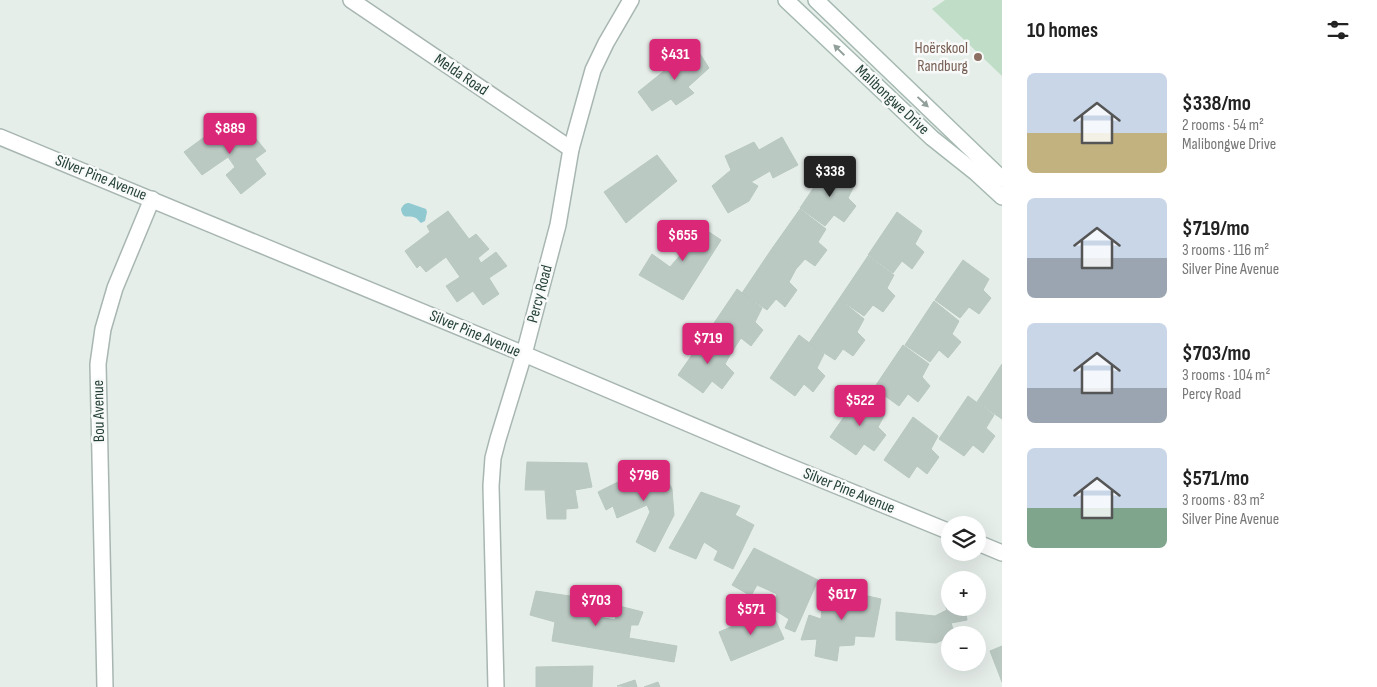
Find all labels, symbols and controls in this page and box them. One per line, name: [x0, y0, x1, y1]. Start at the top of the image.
icon: filters: [1324, 16, 1352, 44]
text: 10 homes: [1027, 18, 1098, 43]
pin: $431: [645, 38, 705, 81]
place label: Hoërskool Randburg: [915, 39, 968, 76]
one-way arrow: [833, 44, 845, 56]
text: $431: [660, 45, 690, 64]
street label: Melda Road: [430, 50, 492, 100]
marker: Hoërskool Randburg: [972, 51, 984, 63]
street label: Malibongwe Drive: [851, 61, 933, 139]
text: $338/mo: [1182, 91, 1251, 116]
icon: home: [1067, 93, 1127, 153]
one-way arrow: [916, 96, 928, 108]
pin: $889: [200, 112, 260, 155]
text: 2 rooms · 54 m²: [1182, 116, 1264, 135]
text: $889: [215, 119, 245, 138]
text: Malibongwe Drive: [1182, 135, 1276, 154]
street label: Silver Pine Avenue: [52, 151, 150, 205]
pin: $338: [800, 156, 860, 198]
text: $338: [815, 162, 845, 181]
text: $719/mo: [1182, 216, 1250, 241]
icon: home: [1067, 218, 1127, 278]
pin: $655: [653, 220, 713, 262]
text: $655: [668, 226, 698, 245]
text: 3 rooms · 116 m²: [1182, 241, 1269, 260]
text: Silver Pine Avenue: [1182, 260, 1279, 279]
street label: Percy Road: [523, 263, 557, 325]
street label: Silver Pine Avenue: [427, 306, 523, 362]
pin: $719: [678, 322, 738, 365]
text: $719: [693, 329, 723, 348]
text: $703/mo: [1182, 341, 1251, 366]
icon: home: [1067, 343, 1127, 403]
text: 3 rooms · 104 m²: [1182, 366, 1270, 385]
street label: Bou Avenue: [89, 380, 109, 442]
pin: $522: [830, 384, 890, 427]
text: Percy Road: [1182, 385, 1241, 404]
text: $522: [845, 391, 875, 410]
pin: $796: [614, 460, 674, 502]
street label: Silver Pine Avenue: [800, 464, 898, 518]
text: $796: [629, 466, 659, 485]
text: $571/mo: [1182, 466, 1249, 491]
icon: home: [1067, 468, 1127, 528]
text: 3 rooms · 83 m²: [1182, 491, 1265, 510]
text: Silver Pine Avenue: [1182, 510, 1279, 529]
map controls: [941, 516, 986, 671]
button: layers: [941, 516, 986, 561]
button: +: [941, 571, 986, 616]
pin: $617: [812, 578, 872, 621]
pin: $703: [566, 584, 626, 627]
text: $617: [828, 585, 856, 604]
text: $703: [581, 591, 611, 610]
pin: $571: [721, 594, 781, 636]
text: $571: [737, 600, 765, 619]
button: −: [941, 626, 986, 671]

